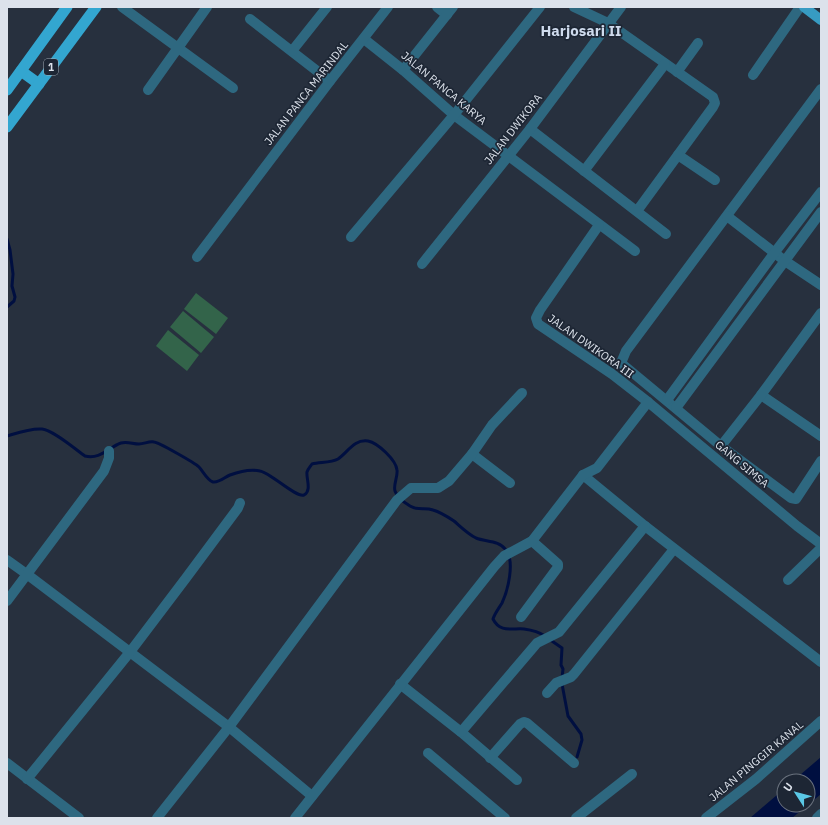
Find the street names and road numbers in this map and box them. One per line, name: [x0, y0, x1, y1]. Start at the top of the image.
street label: JALAN PANCA MARINDAL: [261, 38, 351, 148]
street label: JALAN PANCA KARYA: [399, 48, 489, 128]
road number: 1: [44, 59, 58, 75]
street label: JALAN DWIKORA: [481, 91, 545, 167]
street label: JALAN DWIKORA III: [545, 311, 637, 381]
street label: GANG SIMSA: [712, 437, 772, 491]
street label: JALAN PINGGIR KANAL: [706, 717, 806, 804]

